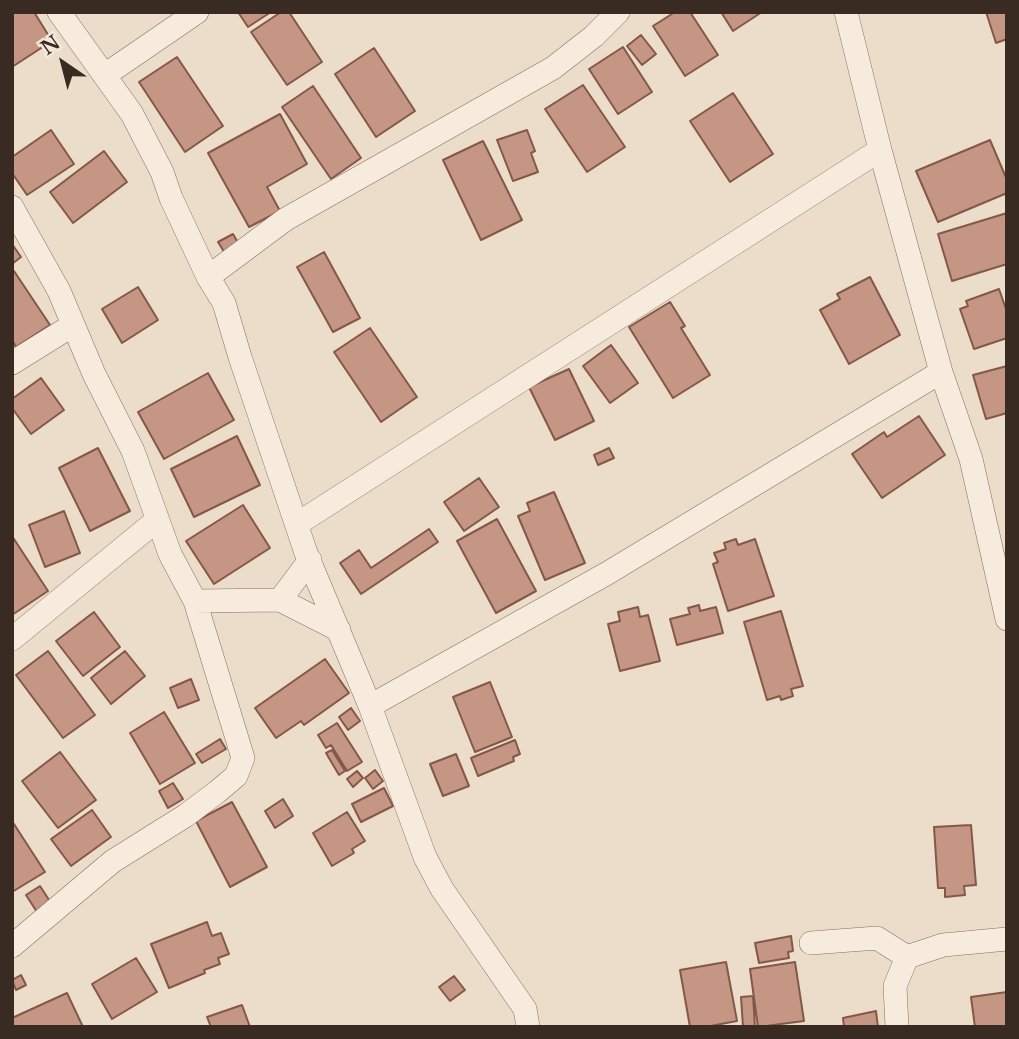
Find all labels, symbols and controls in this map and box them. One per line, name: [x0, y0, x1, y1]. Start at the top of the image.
north arrow: [28, 28, 98, 98]
text: N: [37, 31, 65, 60]

